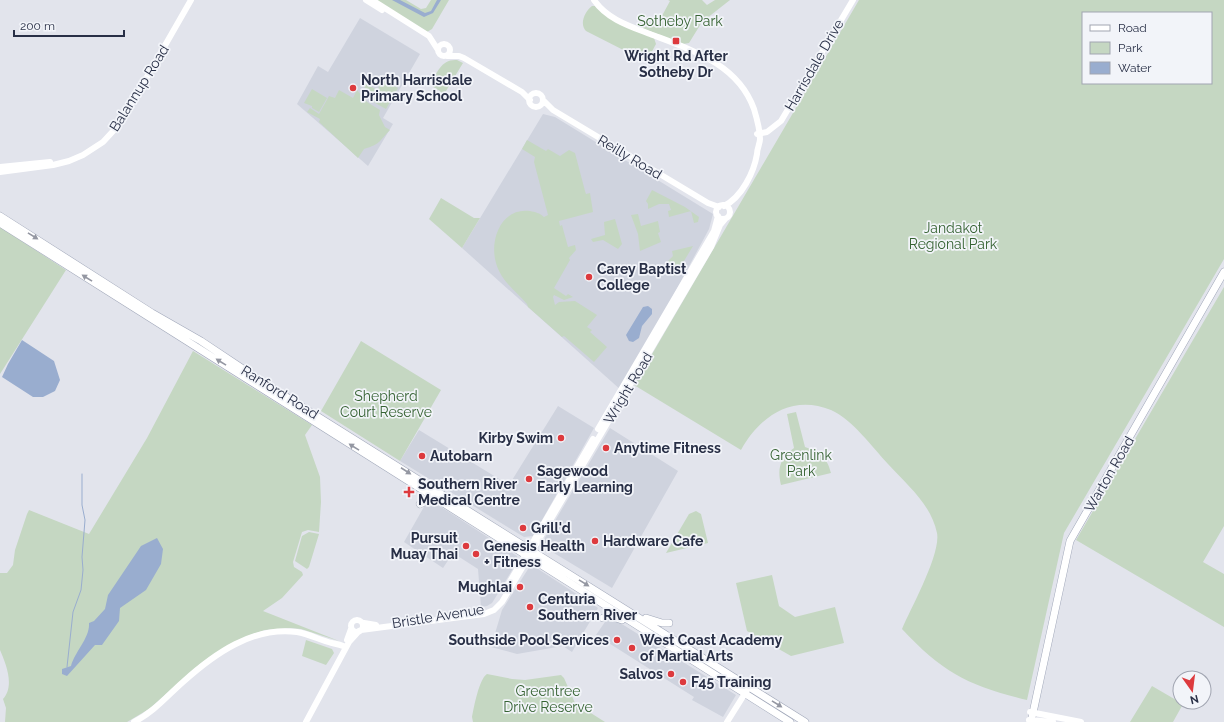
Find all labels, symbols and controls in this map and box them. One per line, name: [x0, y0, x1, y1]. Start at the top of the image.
scale bar: [14, 12, 124, 38]
legend: [1082, 12, 1212, 84]
park label: Sotheby Park: [637, 13, 723, 29]
street label: Harrisdale Drive: [781, 16, 847, 114]
text: 200 m: [20, 19, 55, 33]
text: Road: [1118, 21, 1147, 35]
marker: Wright Rd After Sotheby Dr: [671, 36, 681, 46]
text: Park: [1118, 41, 1143, 55]
street label: Balannup Road: [106, 42, 172, 134]
place label: Wright Rd After Sotheby Dr: [624, 48, 728, 80]
text: Water: [1118, 61, 1152, 75]
place label: North Harrisdale Primary School: [361, 72, 473, 104]
marker: North Harrisdale Primary School: [348, 83, 358, 93]
street label: Reilly Road: [595, 132, 665, 182]
park label: Jandakot Regional Park: [909, 220, 998, 252]
one-way arrow: [28, 232, 38, 240]
place label: Carey Baptist College: [597, 261, 687, 293]
marker: Carey Baptist College: [584, 272, 594, 282]
one-way arrow: [81, 275, 93, 282]
street label: Wright Road: [600, 349, 656, 427]
one-way arrow: [215, 359, 227, 366]
street label: Ranford Road: [238, 362, 322, 422]
park label: Shepherd Court Reserve: [340, 388, 432, 420]
place label: Kirby Swim: [479, 430, 553, 446]
marker: Kirby Swim: [556, 433, 566, 443]
street label: Warton Road: [1081, 433, 1137, 515]
place label: Anytime Fitness: [614, 440, 721, 456]
marker: Anytime Fitness: [601, 443, 611, 453]
one-way arrow: [348, 444, 360, 451]
park label: Greenlink Park: [770, 447, 832, 479]
place label: Autobarn: [430, 448, 492, 464]
marker: Autobarn: [417, 451, 427, 461]
place label: Sagewood Early Learning: [537, 463, 633, 495]
one-way arrow: [401, 467, 411, 475]
marker: Sagewood Early Learning: [524, 474, 534, 484]
place label: Southern River Medical Centre: [418, 476, 520, 508]
marker: Southern River Medical Centre: [403, 486, 415, 498]
place label: Grill'd: [531, 520, 571, 536]
marker: Grill'd: [518, 523, 528, 533]
place label: Pursuit Muay Thai: [390, 530, 459, 562]
place label: Hardware Cafe: [603, 533, 704, 549]
marker: Hardware Cafe: [590, 536, 600, 546]
place label: Genesis Health + Fitness: [484, 538, 585, 570]
marker: Pursuit Muay Thai: [461, 541, 471, 551]
marker: Genesis Health + Fitness: [471, 549, 481, 559]
place label: Mughlai: [458, 579, 512, 595]
one-way arrow: [579, 579, 589, 587]
marker: Mughlai: [515, 582, 525, 592]
place label: Centuria Southern River: [538, 591, 638, 623]
street label: Bristle Avenue: [391, 601, 485, 631]
marker: Centuria Southern River: [525, 602, 535, 612]
place label: Southside Pool Services: [448, 632, 609, 648]
place label: West Coast Academy of Martial Arts: [640, 632, 782, 664]
marker: Southside Pool Services: [612, 635, 622, 645]
marker: West Coast Academy of Martial Arts: [627, 643, 637, 653]
place label: Salvos: [619, 666, 663, 682]
marker: Salvos: [666, 669, 676, 679]
north arrow: [1172, 670, 1212, 710]
place label: F45 Training: [691, 674, 772, 690]
marker: F45 Training: [678, 677, 688, 687]
park label: Greentree Drive Reserve: [503, 683, 593, 715]
text: N: [1189, 692, 1200, 707]
one-way arrow: [771, 701, 783, 708]

